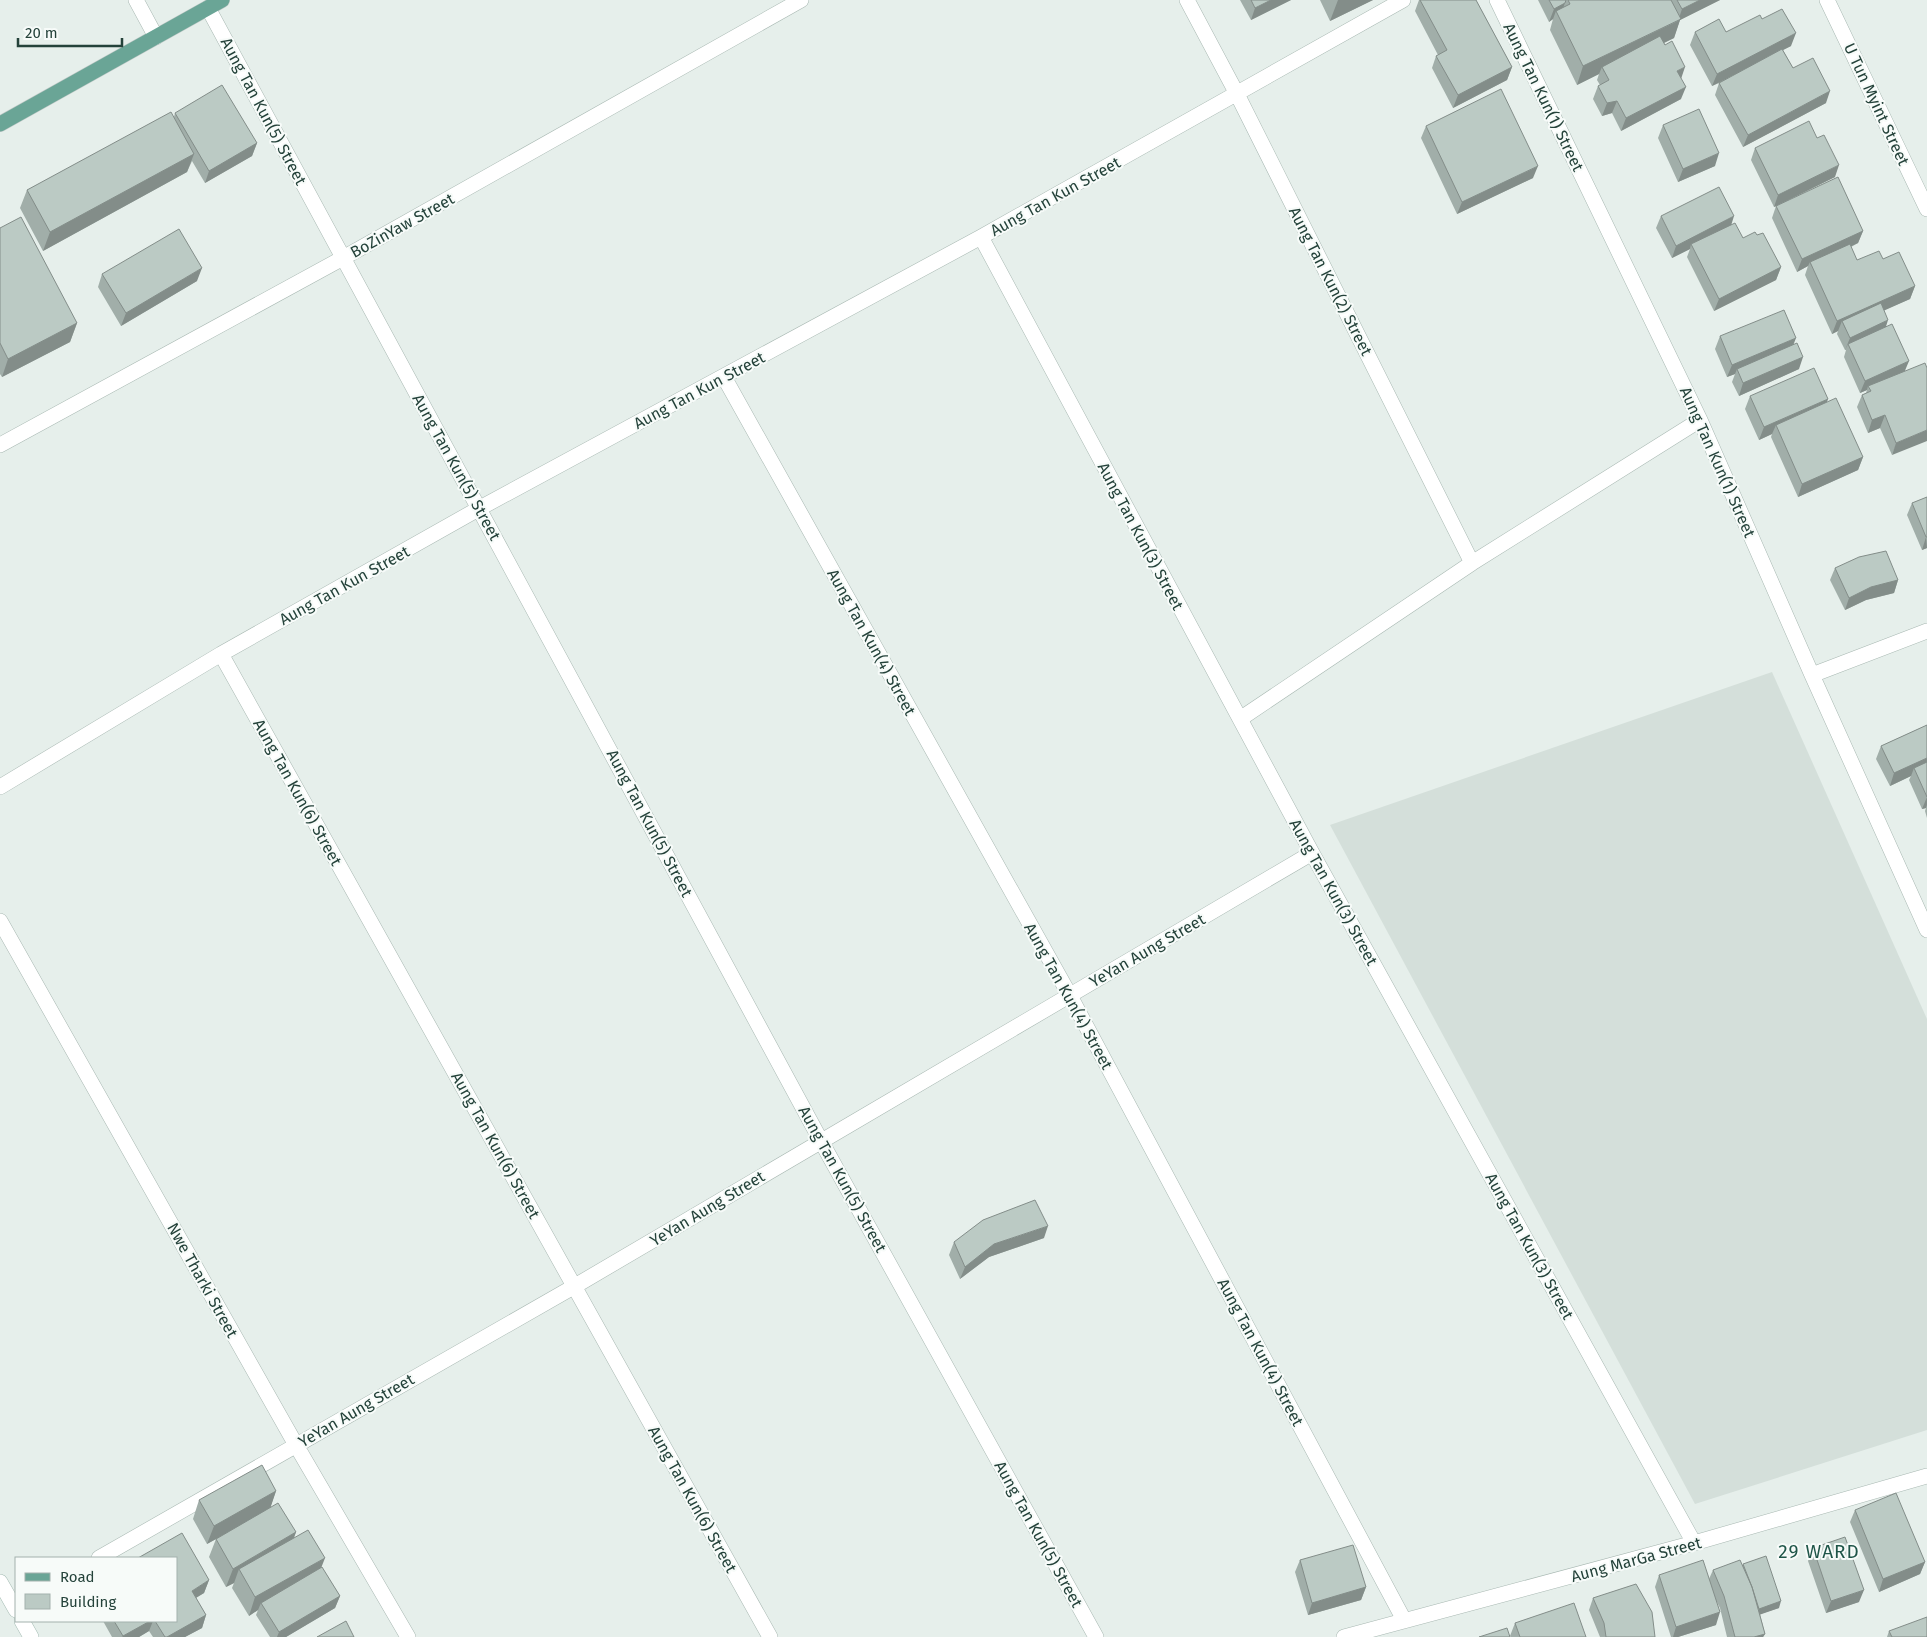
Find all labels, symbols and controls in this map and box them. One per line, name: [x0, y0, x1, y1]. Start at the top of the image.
scale bar: [18, 15, 121, 47]
street label: Aung Tan Kun(1) Street: [1499, 20, 1588, 175]
text: 20 m: [25, 24, 58, 42]
street label: Aung Tan Kun(5) Street: [217, 34, 311, 188]
street label: U Tun Myint Street: [1840, 40, 1913, 169]
street label: Aung Tan Kun Street: [987, 153, 1124, 240]
street label: BoZinYaw Street: [347, 189, 458, 262]
street label: Aung Tan Kun(2) Street: [1285, 204, 1376, 359]
street label: Aung Tan Kun Street: [630, 348, 768, 433]
street label: Aung Tan Kun(1) Street: [1676, 384, 1759, 541]
street label: Aung Tan Kun(5) Street: [408, 391, 505, 544]
street label: Aung Tan Kun(3) Street: [1094, 459, 1188, 613]
street label: Aung Tan Kun Street: [276, 542, 413, 629]
street label: Aung Tan Kun(4) Street: [823, 566, 920, 719]
street label: Aung Tan Kun(6) Street: [249, 716, 346, 869]
street label: Aung Tan Kun(5) Street: [603, 746, 697, 900]
street label: Aung Tan Kun(3) Street: [1285, 816, 1382, 969]
street label: YeYan Aung Street: [1086, 910, 1209, 991]
street label: Aung Tan Kun(4) Street: [1020, 920, 1117, 1073]
street label: Aung Tan Kun(6) Street: [447, 1069, 544, 1222]
street label: Aung Tan Kun(5) Street: [794, 1103, 891, 1256]
street label: YeYan Aung Street: [647, 1167, 768, 1250]
street label: Aung Tan Kun(3) Street: [1481, 1170, 1578, 1323]
street label: Nwe Tharki Street: [163, 1220, 242, 1341]
street label: Aung Tan Kun(4) Street: [1214, 1275, 1308, 1430]
street label: YeYan Aung Street: [295, 1370, 418, 1451]
street label: Aung Tan Kun(6) Street: [644, 1423, 741, 1576]
street label: Aung Tan Kun(5) Street: [990, 1458, 1087, 1611]
street label: Aung MarGa Street: [1569, 1533, 1704, 1586]
district label: 29 WARD: [1778, 1540, 1860, 1563]
legend: [15, 1557, 178, 1622]
text: Road: [60, 1568, 95, 1586]
text: Building: [60, 1593, 116, 1611]

